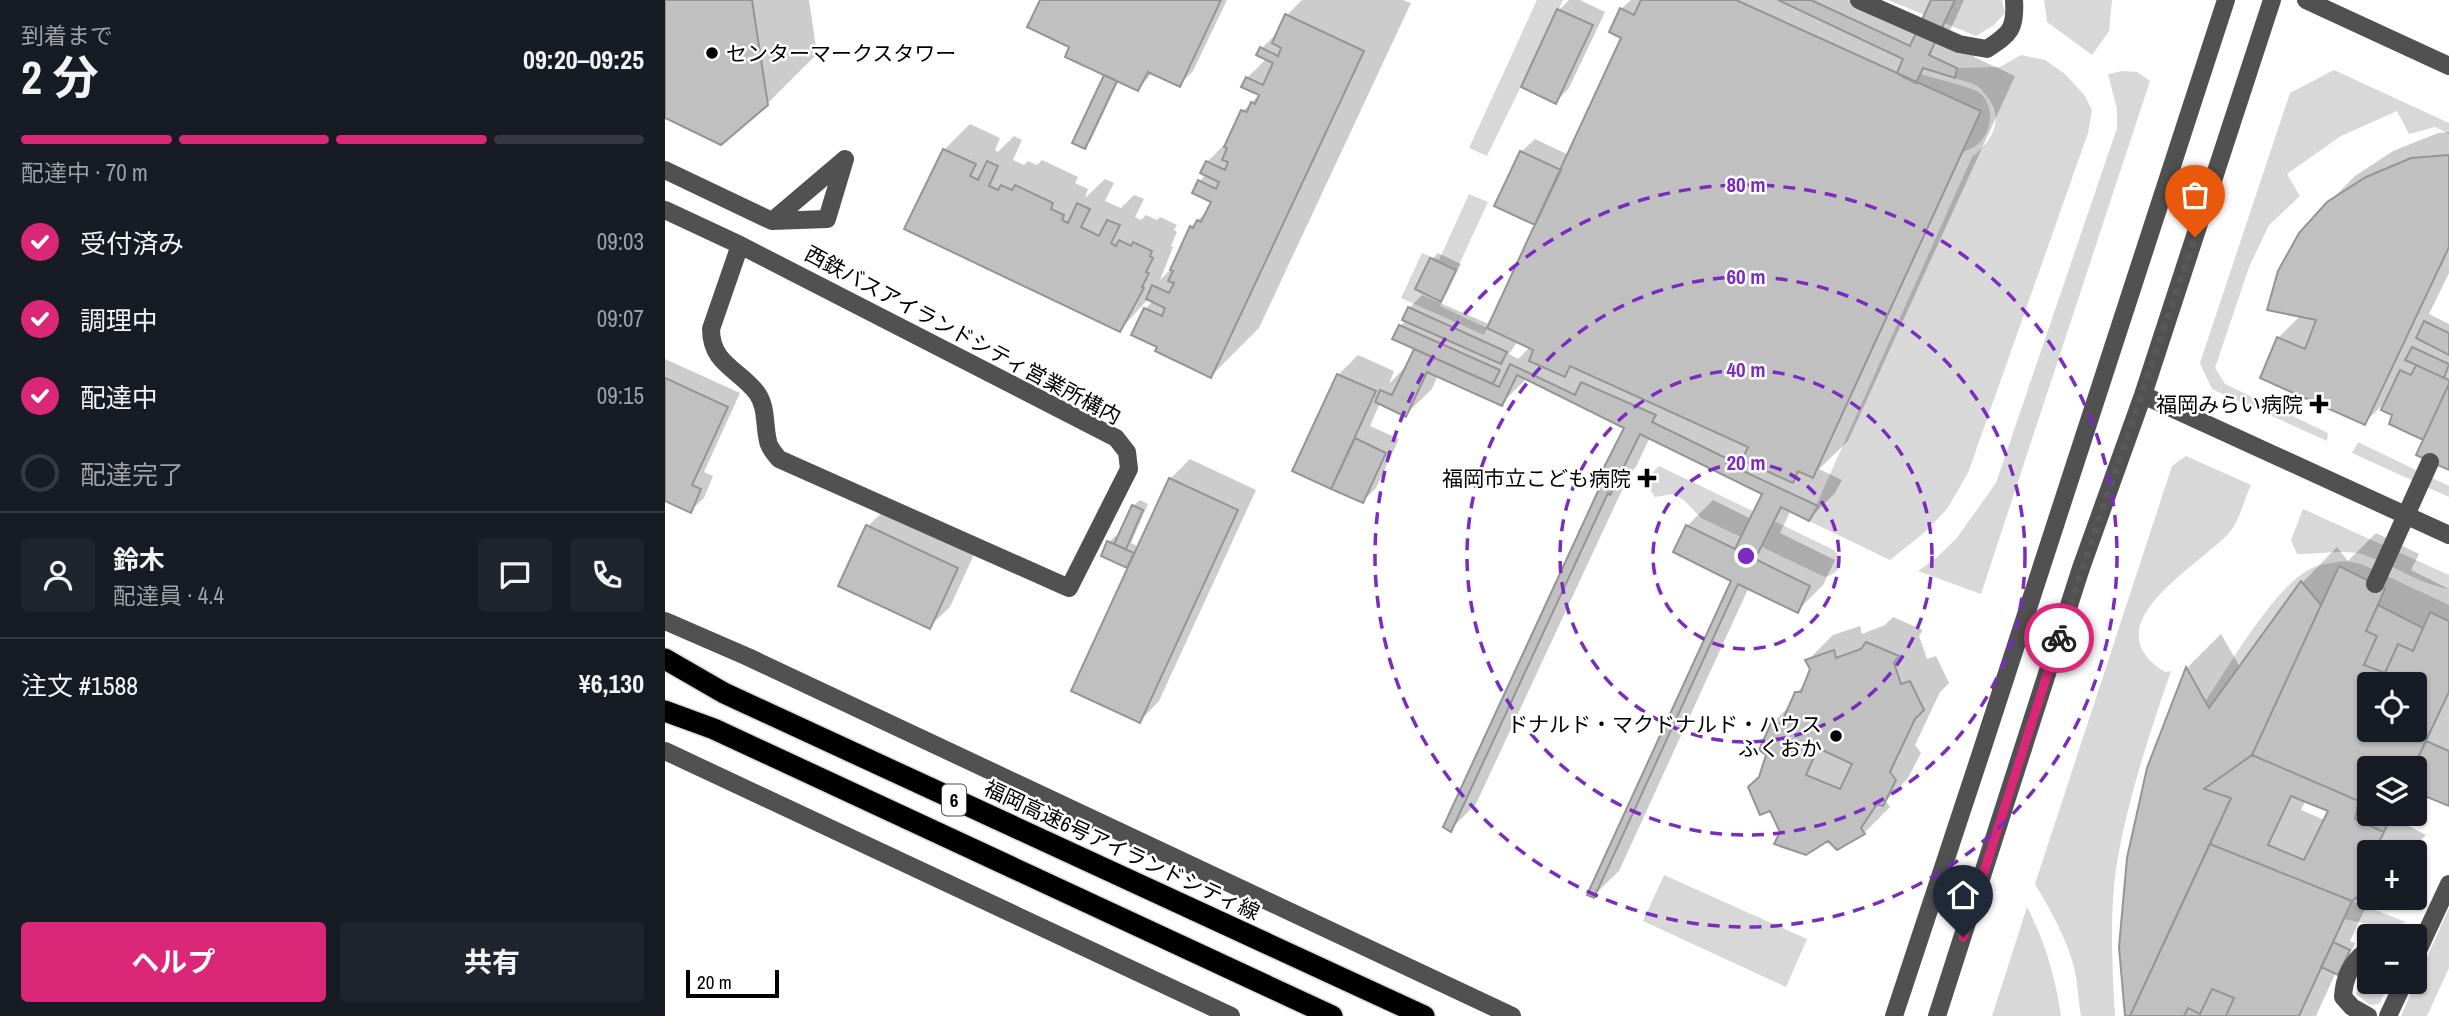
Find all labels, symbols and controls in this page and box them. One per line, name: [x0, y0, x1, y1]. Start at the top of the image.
text: 到着まで: [21, 20, 113, 51]
place label: センターマークスタワー: [726, 39, 956, 68]
text: 09:20–09:25: [523, 42, 644, 77]
marker: センターマークスタワー: [704, 45, 720, 61]
text: 2 分: [21, 46, 98, 108]
text: 配達中 · 70 m: [21, 157, 148, 188]
pin: [2165, 165, 2225, 237]
text: 80 m: [1726, 170, 1766, 199]
icon: bag: [2176, 176, 2214, 214]
icon: check: [21, 223, 59, 261]
text: 受付済み: [80, 226, 184, 261]
text: 09:03: [597, 226, 644, 257]
street label: 西鉄バスアイランドシティ営業所構内: [800, 239, 1126, 431]
text: 60 m: [1726, 262, 1766, 291]
icon: check: [21, 300, 59, 338]
text: 調理中: [80, 303, 158, 338]
text: 09:07: [597, 303, 644, 334]
text: 40 m: [1726, 355, 1766, 384]
icon: check: [21, 377, 59, 415]
text: 配達中: [80, 380, 158, 415]
text: 09:15: [597, 380, 644, 411]
place label: 福岡みらい病院: [2156, 390, 2303, 419]
marker: 福岡みらい病院: [2309, 394, 2329, 414]
text: 20 m: [1726, 448, 1766, 477]
text: 配達完了: [80, 457, 184, 492]
place label: 福岡市立こども病院: [1442, 464, 1631, 493]
marker: 福岡市立こども病院: [1637, 468, 1657, 488]
button: person: [21, 538, 95, 612]
button: chat: [478, 538, 552, 612]
button: phone: [570, 538, 644, 612]
text: 鈴木: [113, 542, 165, 577]
centre of rings: [1734, 544, 1758, 568]
text: 配達員 · 4.4: [113, 580, 224, 611]
courier: [2024, 603, 2094, 673]
icon: bike: [2040, 619, 2078, 657]
text: ¥6,130: [579, 666, 644, 701]
text: 注文 #1588: [21, 668, 138, 703]
map controls: [2357, 672, 2427, 994]
button: locate: [2357, 672, 2427, 742]
place label: ドナルド・マクドナルド・ハウス ふくおか: [1507, 710, 1822, 763]
marker: ドナルド・マクドナルド・ハウス ふくおか: [1828, 728, 1844, 744]
button: layers: [2357, 756, 2427, 826]
street label: 福岡高速6号アイランドシティ線: [979, 773, 1265, 927]
road number: 6: [942, 785, 966, 816]
button: +: [2357, 840, 2427, 910]
pin: [1933, 865, 1993, 937]
icon: home: [1944, 876, 1982, 914]
button: ヘルプ: [21, 922, 326, 1002]
button: 共有: [340, 922, 644, 1002]
button: −: [2357, 924, 2427, 994]
scale bar: [686, 967, 779, 999]
text: 20 m: [697, 969, 732, 995]

